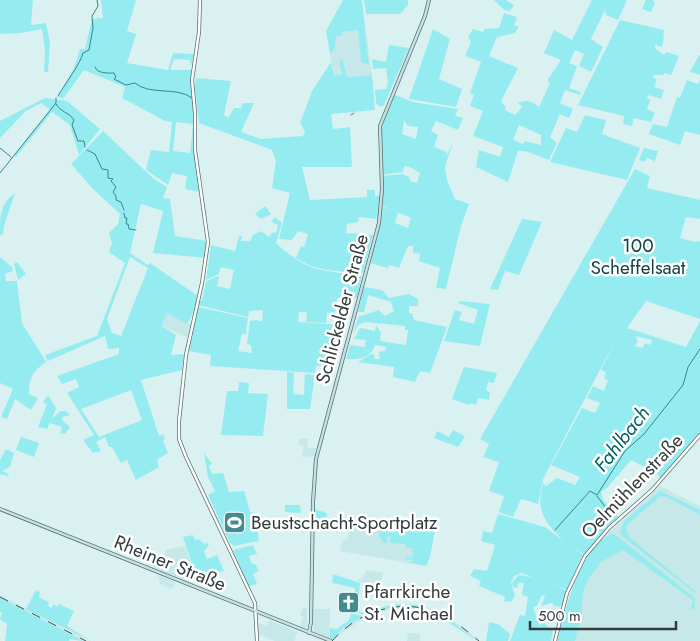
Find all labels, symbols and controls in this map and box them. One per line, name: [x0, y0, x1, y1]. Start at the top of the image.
street label: Schlickelder Straße: [309, 231, 375, 387]
park label: 100 Scheffelsaat: [591, 232, 686, 281]
water label: Fahlbach: [587, 400, 657, 478]
street label: Oelmühlenstraße: [575, 427, 689, 544]
place label: Beustschacht-Sportplatz: [251, 509, 438, 536]
sports icon: Beustschacht-Sportplatz: [223, 510, 247, 534]
street label: Rheiner Straße: [110, 528, 230, 598]
place label: Pfarrkirche St. Michael: [364, 578, 453, 627]
church icon: Pfarrkirche St. Michael: [336, 590, 360, 614]
scale bar: [530, 598, 676, 630]
text: 500 m: [538, 605, 581, 627]

